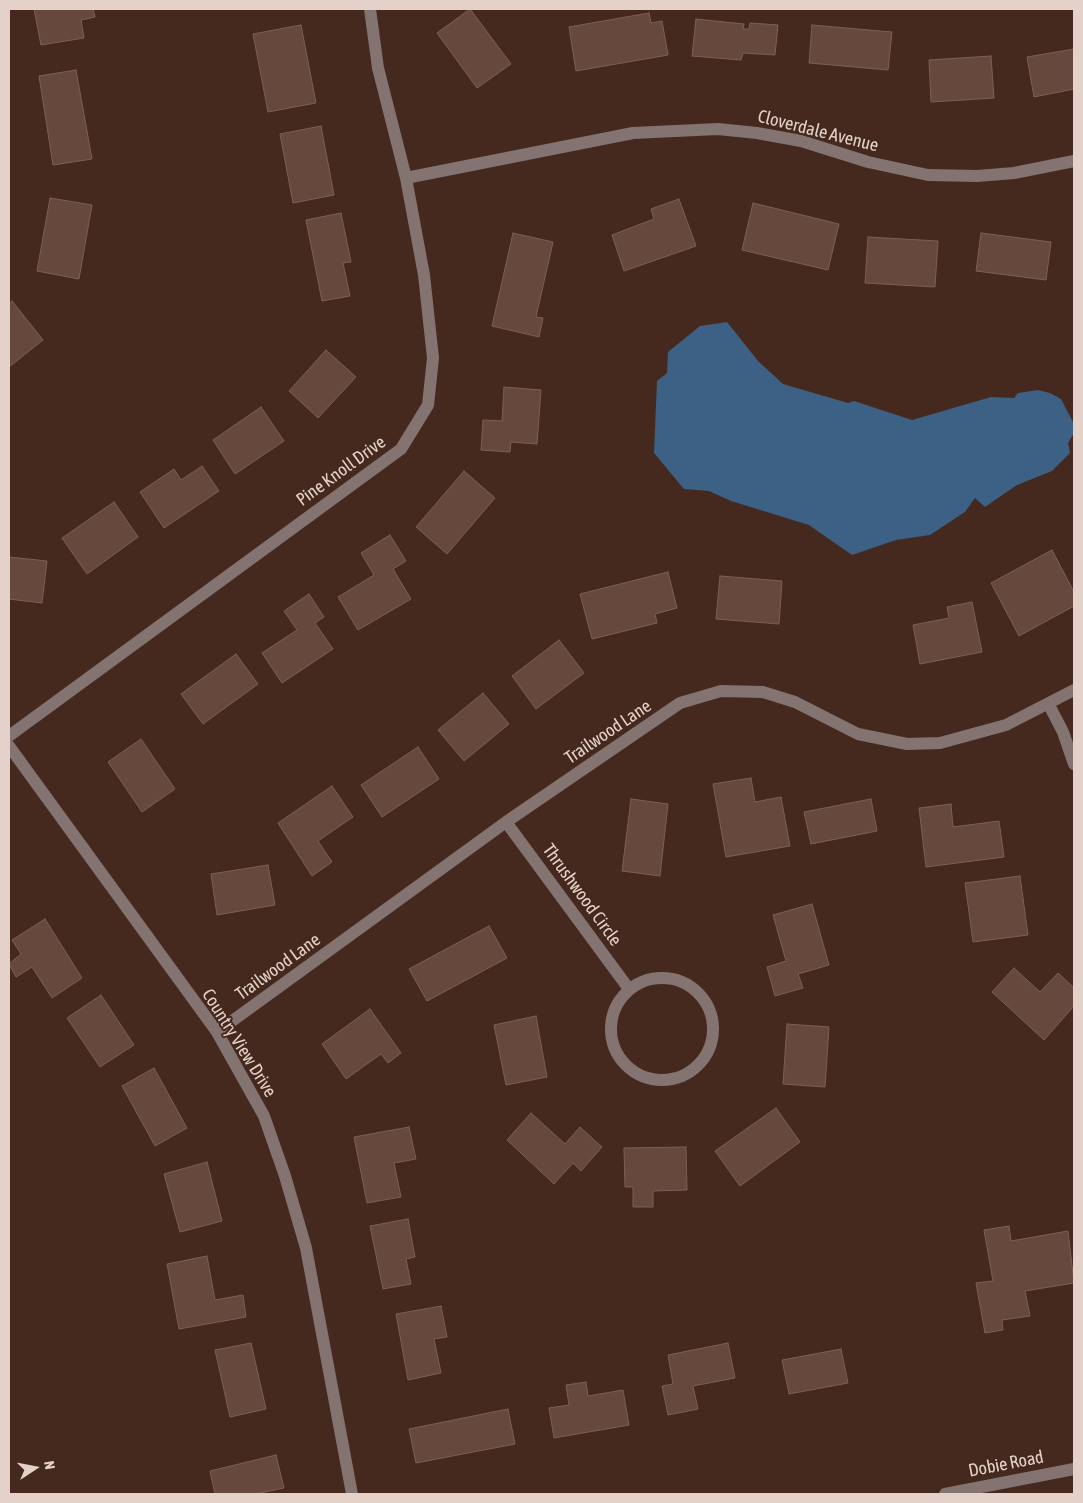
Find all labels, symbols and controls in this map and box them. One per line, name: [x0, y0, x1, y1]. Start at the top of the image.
street label: Cloverdale Avenue: [755, 106, 881, 156]
street label: Pine Knoll Drive: [292, 431, 390, 511]
street label: Trailwood Lane: [561, 695, 655, 769]
street label: Thrushwood Circle: [538, 840, 626, 950]
street label: Trailwood Lane: [231, 929, 325, 1005]
street label: Country View Drive: [197, 985, 281, 1101]
north arrow: [10, 1443, 60, 1493]
street label: Dobie Road: [967, 1446, 1045, 1482]
text: N: [41, 1460, 58, 1471]

